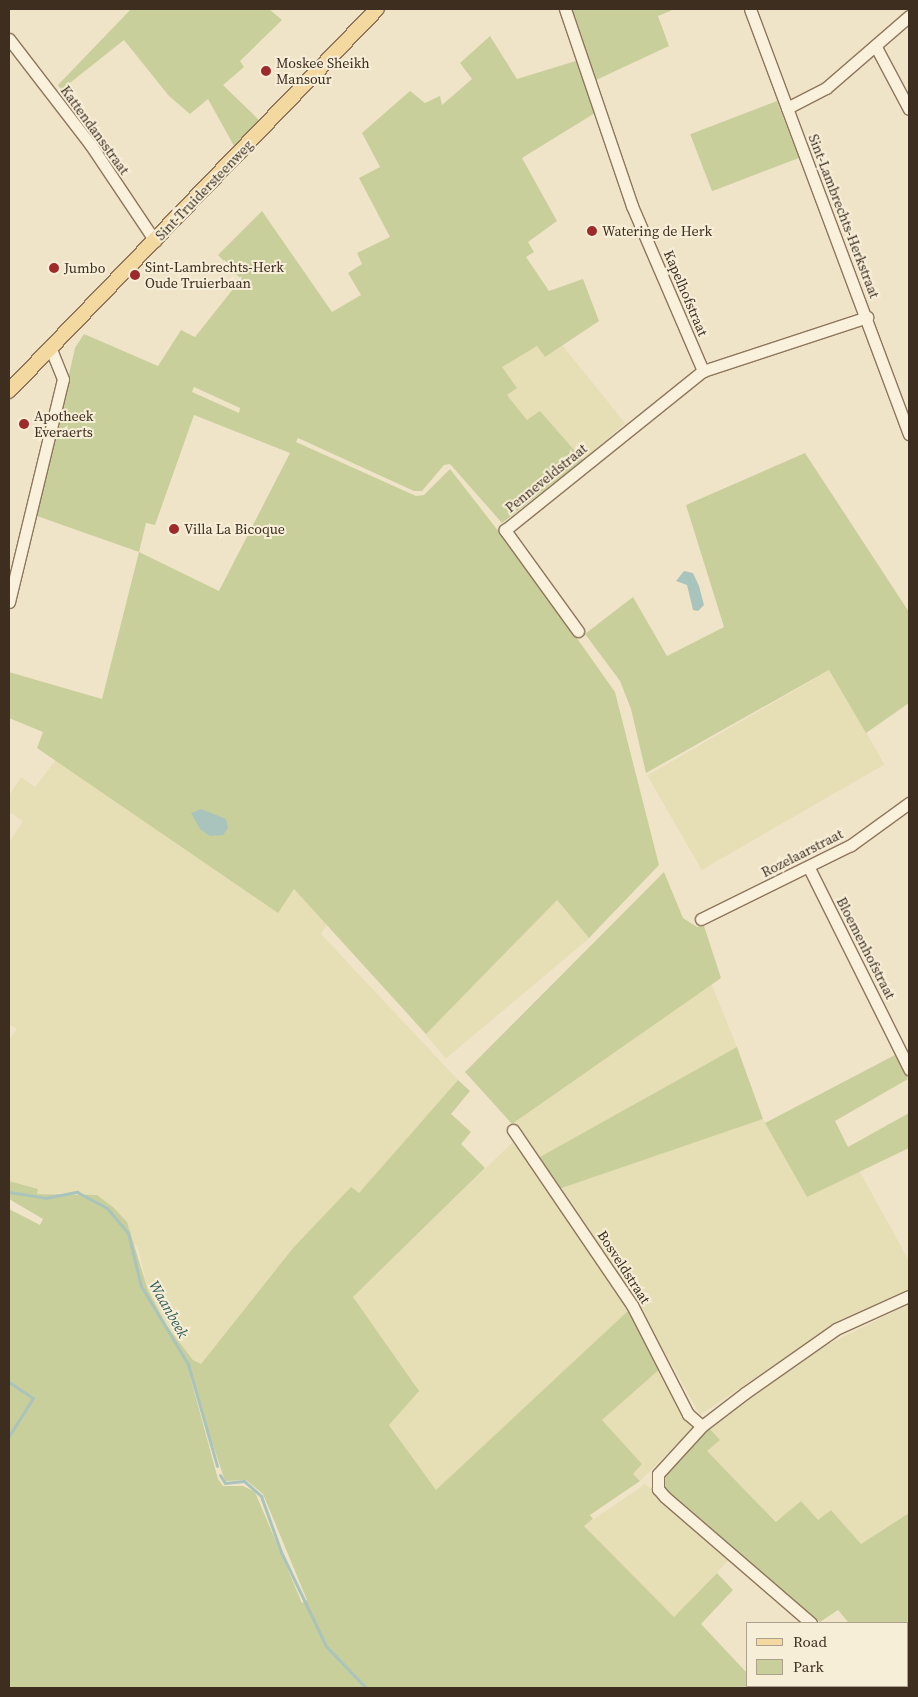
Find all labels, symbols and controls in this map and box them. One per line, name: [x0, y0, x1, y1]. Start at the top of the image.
place label: Moskee Sheikh Mansour: [276, 55, 370, 88]
marker: Moskee Sheikh Mansour: [260, 65, 272, 77]
street label: Kattendansstraat: [57, 82, 133, 178]
street label: Sint-Lambrechts-Herkstraat: [805, 132, 883, 300]
street label: Sint-Truidersteenweg: [152, 136, 256, 244]
place label: Watering de Herk: [602, 223, 712, 239]
marker: Watering de Herk: [586, 225, 598, 237]
street label: Kapelhofstraat: [660, 248, 712, 338]
place label: Sint-Lambrechts-Herk Oude Truierbaan: [145, 259, 284, 292]
place label: Jumbo: [64, 260, 105, 276]
marker: Jumbo: [48, 262, 60, 274]
marker: Sint-Lambrechts-Herk Oude Truierbaan: [129, 269, 141, 281]
place label: Apotheek Everaerts: [34, 408, 93, 441]
marker: Apotheek Everaerts: [18, 418, 30, 430]
street label: Penneveldstraat: [502, 440, 590, 516]
place label: Villa La Bicoque: [184, 521, 285, 537]
marker: Villa La Bicoque: [168, 523, 180, 535]
street label: Rozelaarstraat: [758, 825, 846, 881]
street label: Bloemenhofstraat: [833, 894, 899, 1002]
street label: Bosveldstraat: [594, 1227, 654, 1307]
water label: Waanbeek: [145, 1277, 193, 1341]
legend: [746, 1622, 908, 1687]
text: Road: [793, 1631, 827, 1652]
text: Park: [793, 1656, 824, 1677]

